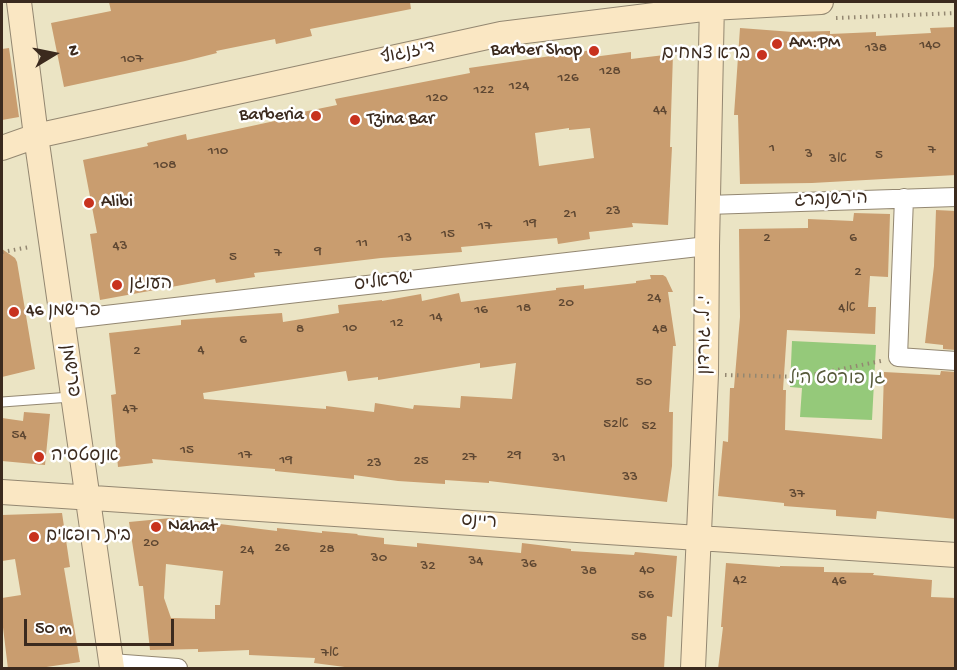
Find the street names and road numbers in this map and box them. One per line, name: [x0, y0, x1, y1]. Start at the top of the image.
street label: דיזנגוף: [379, 38, 437, 70]
street label: הירשנברג: [794, 189, 868, 213]
street label: ישראל'ס: [353, 269, 415, 297]
street label: י. ל. גורדון: [695, 295, 717, 375]
street label: פרישמן: [55, 343, 83, 399]
street label: ריינס: [460, 511, 498, 535]

